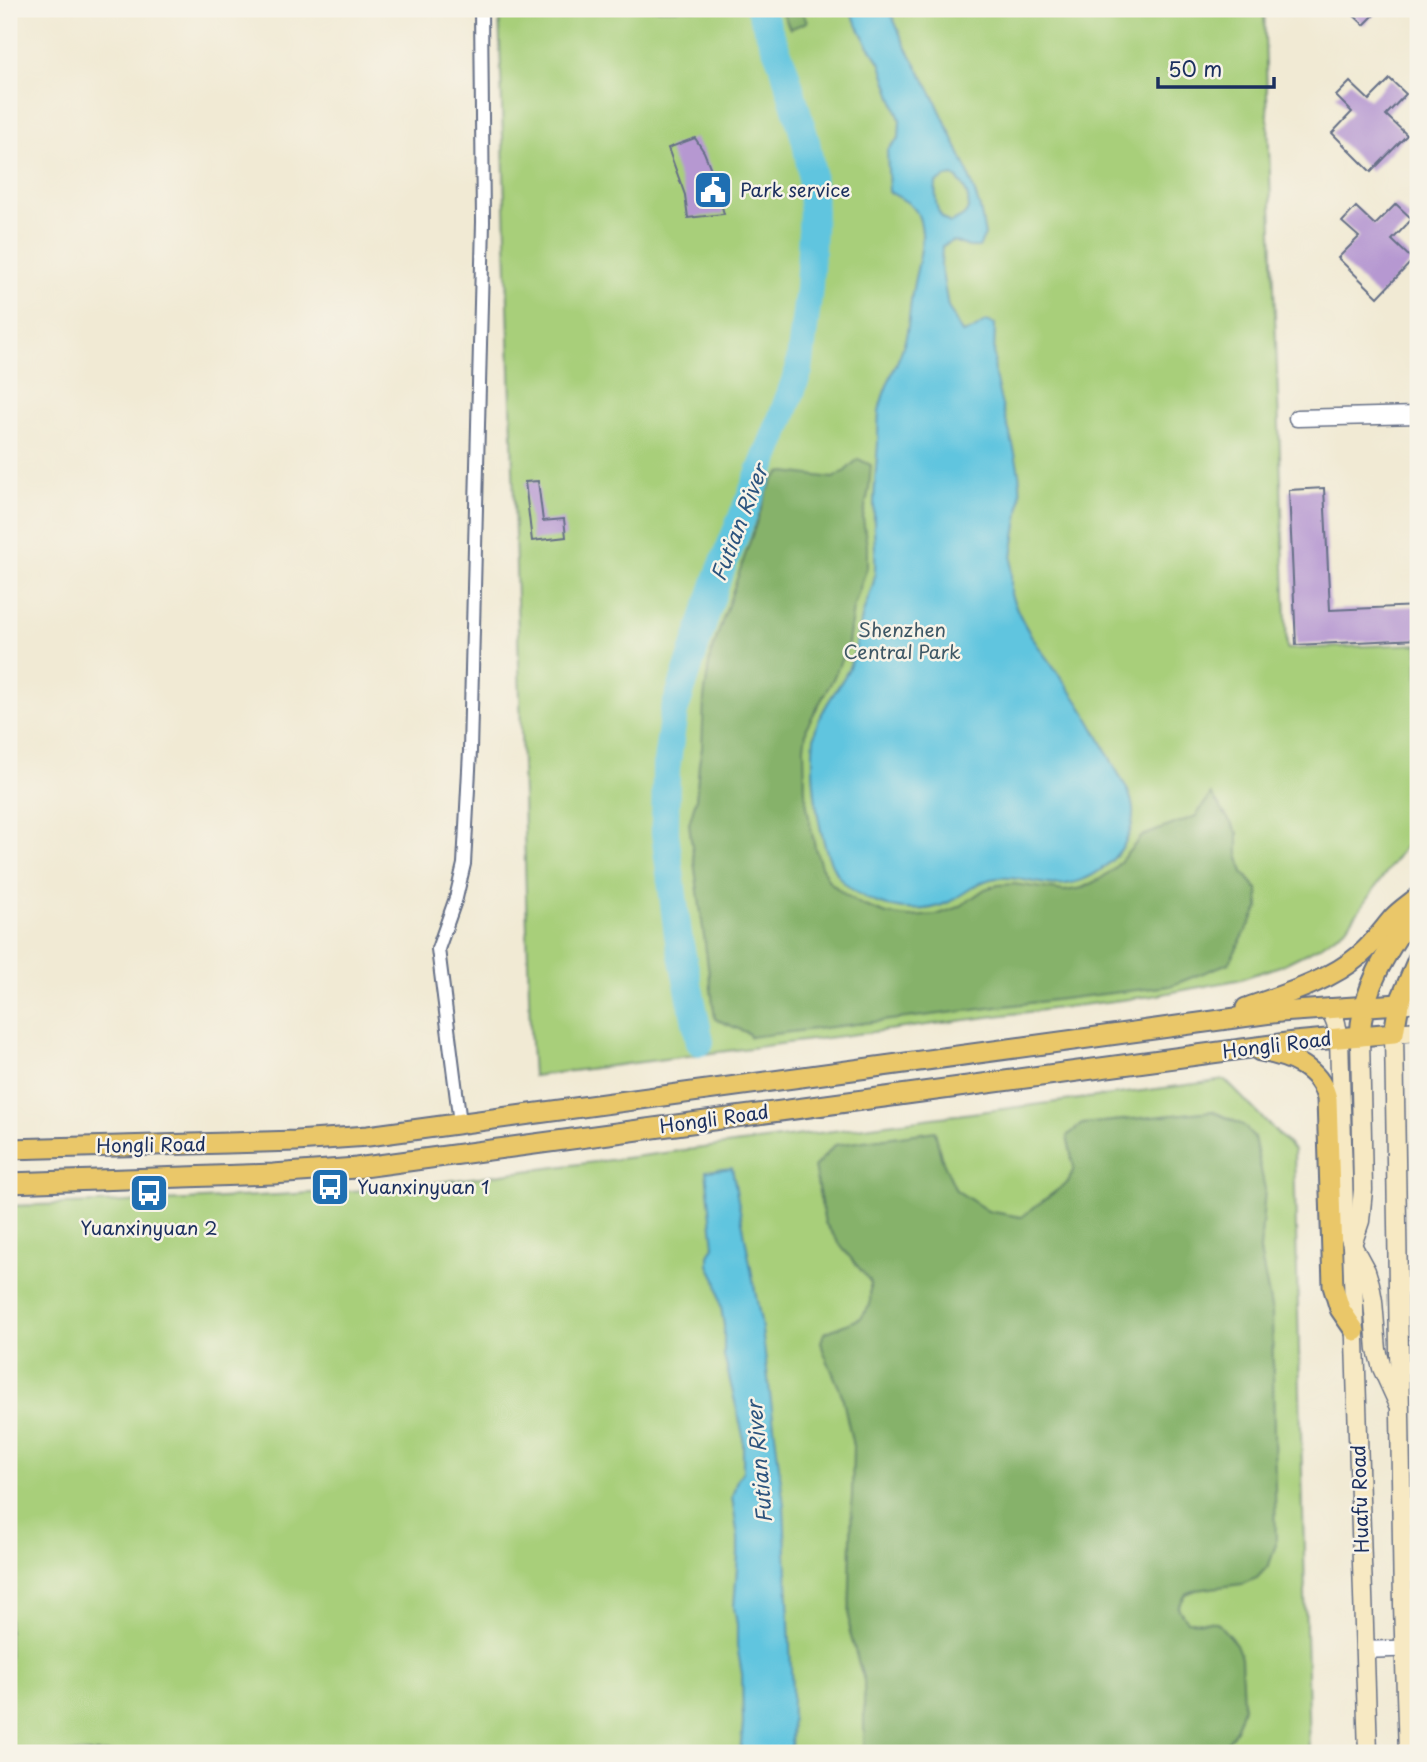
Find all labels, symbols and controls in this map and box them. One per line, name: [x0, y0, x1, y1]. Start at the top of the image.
scale bar: [1158, 46, 1273, 90]
text: 50 m: [1168, 52, 1222, 84]
public building icon: Park service: [692, 169, 734, 211]
place label: Park service: [740, 175, 850, 203]
water label: Futian River: [701, 456, 776, 585]
park label: Shenzhen Central Park: [843, 615, 961, 665]
street label: Hongli Road: [1221, 1023, 1333, 1065]
street label: Hongli Road: [657, 1096, 770, 1140]
street label: Hongli Road: [96, 1129, 206, 1159]
bus stop icon: Yuanxinyuan 1: [309, 1166, 351, 1208]
bus stop icon: Yuanxinyuan 2: [128, 1172, 170, 1214]
place label: Yuanxinyuan 1: [357, 1172, 490, 1200]
place label: Yuanxinyuan 2: [80, 1213, 218, 1241]
water label: Futian River: [736, 1396, 779, 1525]
street label: Huafu Road: [1343, 1445, 1375, 1554]

